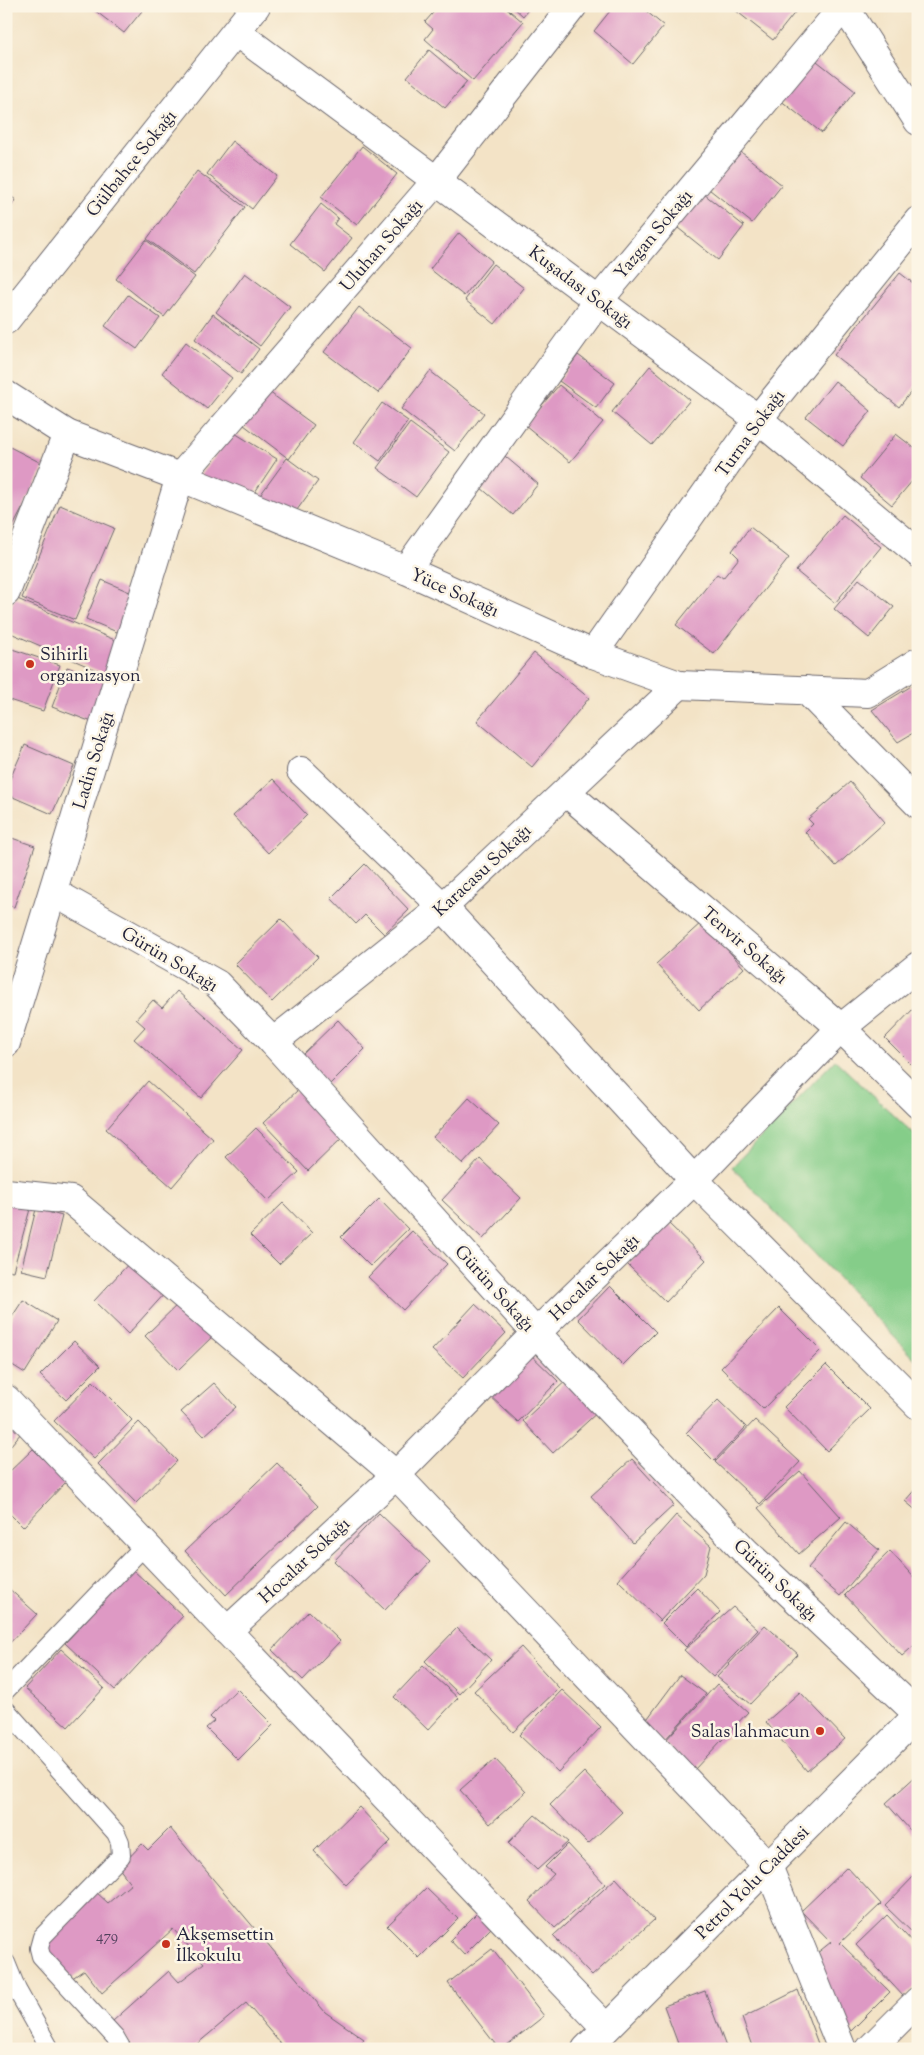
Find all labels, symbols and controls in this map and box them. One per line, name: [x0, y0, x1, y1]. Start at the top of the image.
street label: Gülbahçe Sokağı: [81, 105, 184, 223]
street label: Yazgan Sokağı: [609, 185, 700, 286]
street label: Uluhan Sokağı: [335, 194, 430, 298]
street label: Kuşadası Sokağı: [522, 241, 637, 336]
street label: Turna Sokağı: [711, 385, 792, 484]
street label: Yüce Sokağı: [406, 563, 503, 625]
place label: Sihirli organizasyon: [40, 643, 141, 690]
marker: Sihirli organizasyon: [24, 658, 36, 670]
street label: Ladin Sokağı: [68, 709, 122, 813]
street label: Karacasu Sokağı: [428, 819, 538, 924]
street label: Tenvir Sokağı: [695, 902, 793, 991]
street label: Gürün Sokağı: [116, 922, 222, 1000]
street label: Hocalar Sokağı: [544, 1229, 646, 1328]
street label: Gürün Sokağı: [447, 1240, 540, 1339]
street label: Hocalar Sokağı: [254, 1512, 357, 1611]
street label: Gürün Sokağı: [726, 1534, 823, 1629]
place label: Salas lahmacun: [691, 1720, 810, 1746]
marker: Salas lahmacun: [814, 1725, 826, 1737]
street label: Petrol Yolu Caddesi: [691, 1821, 816, 1946]
place label: Akşemsettin İlkokulu: [176, 1923, 275, 1970]
house number: 479: [96, 1927, 118, 1948]
marker: Akşemsettin İlkokulu: [160, 1938, 172, 1950]

